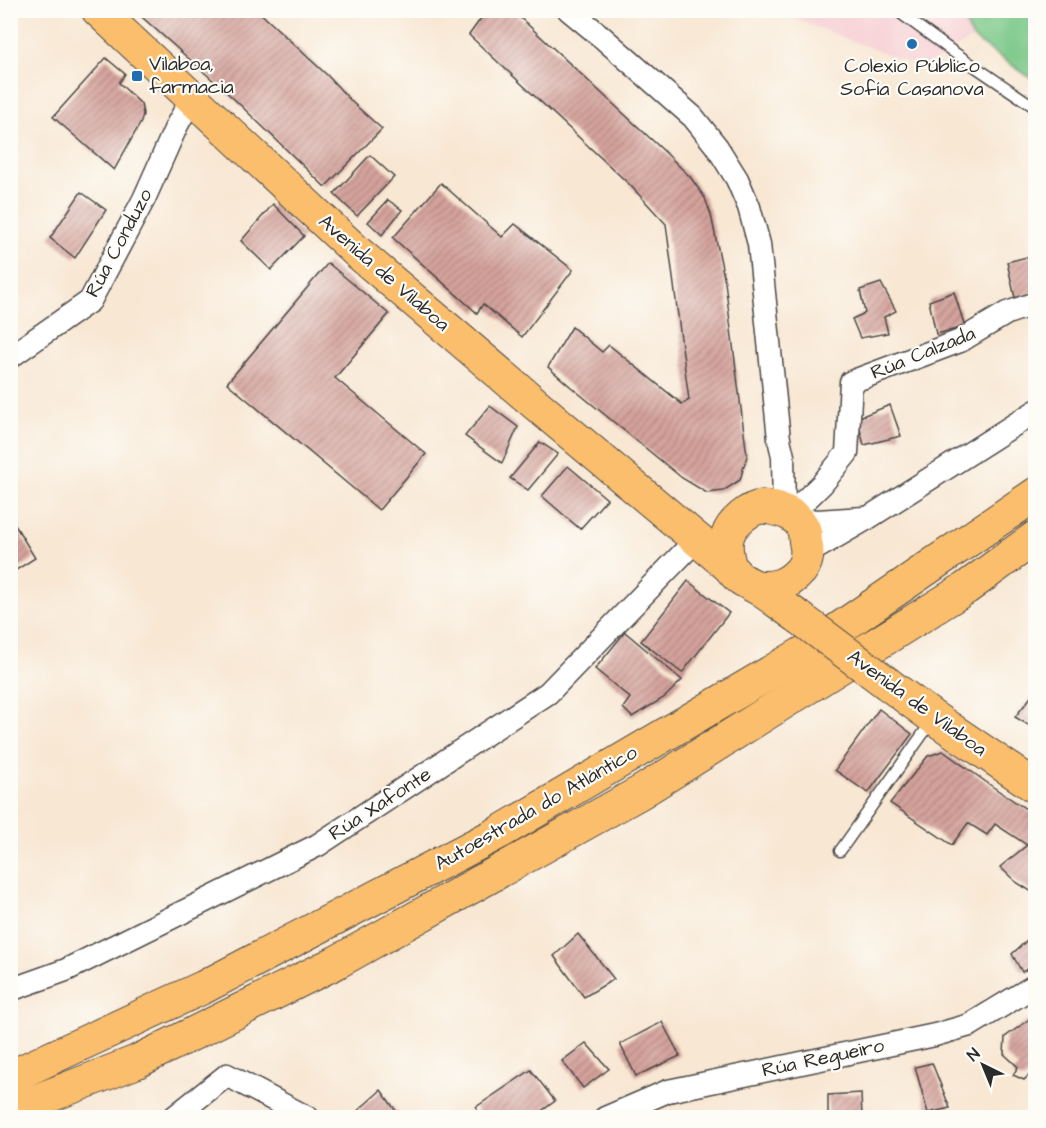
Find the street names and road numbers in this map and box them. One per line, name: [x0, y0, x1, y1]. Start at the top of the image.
street label: Rúa Conduzo: [79, 184, 159, 302]
street label: Avenida de Vilaboa: [312, 208, 456, 338]
street label: Rúa Calzada: [866, 319, 980, 387]
street label: Avenida de Vilaboa: [842, 643, 992, 763]
street label: Autoestrada do Atlántico: [430, 738, 642, 878]
street label: Rúa Xafonte: [323, 760, 437, 848]
street label: Rúa Regueiro: [759, 1031, 887, 1086]

